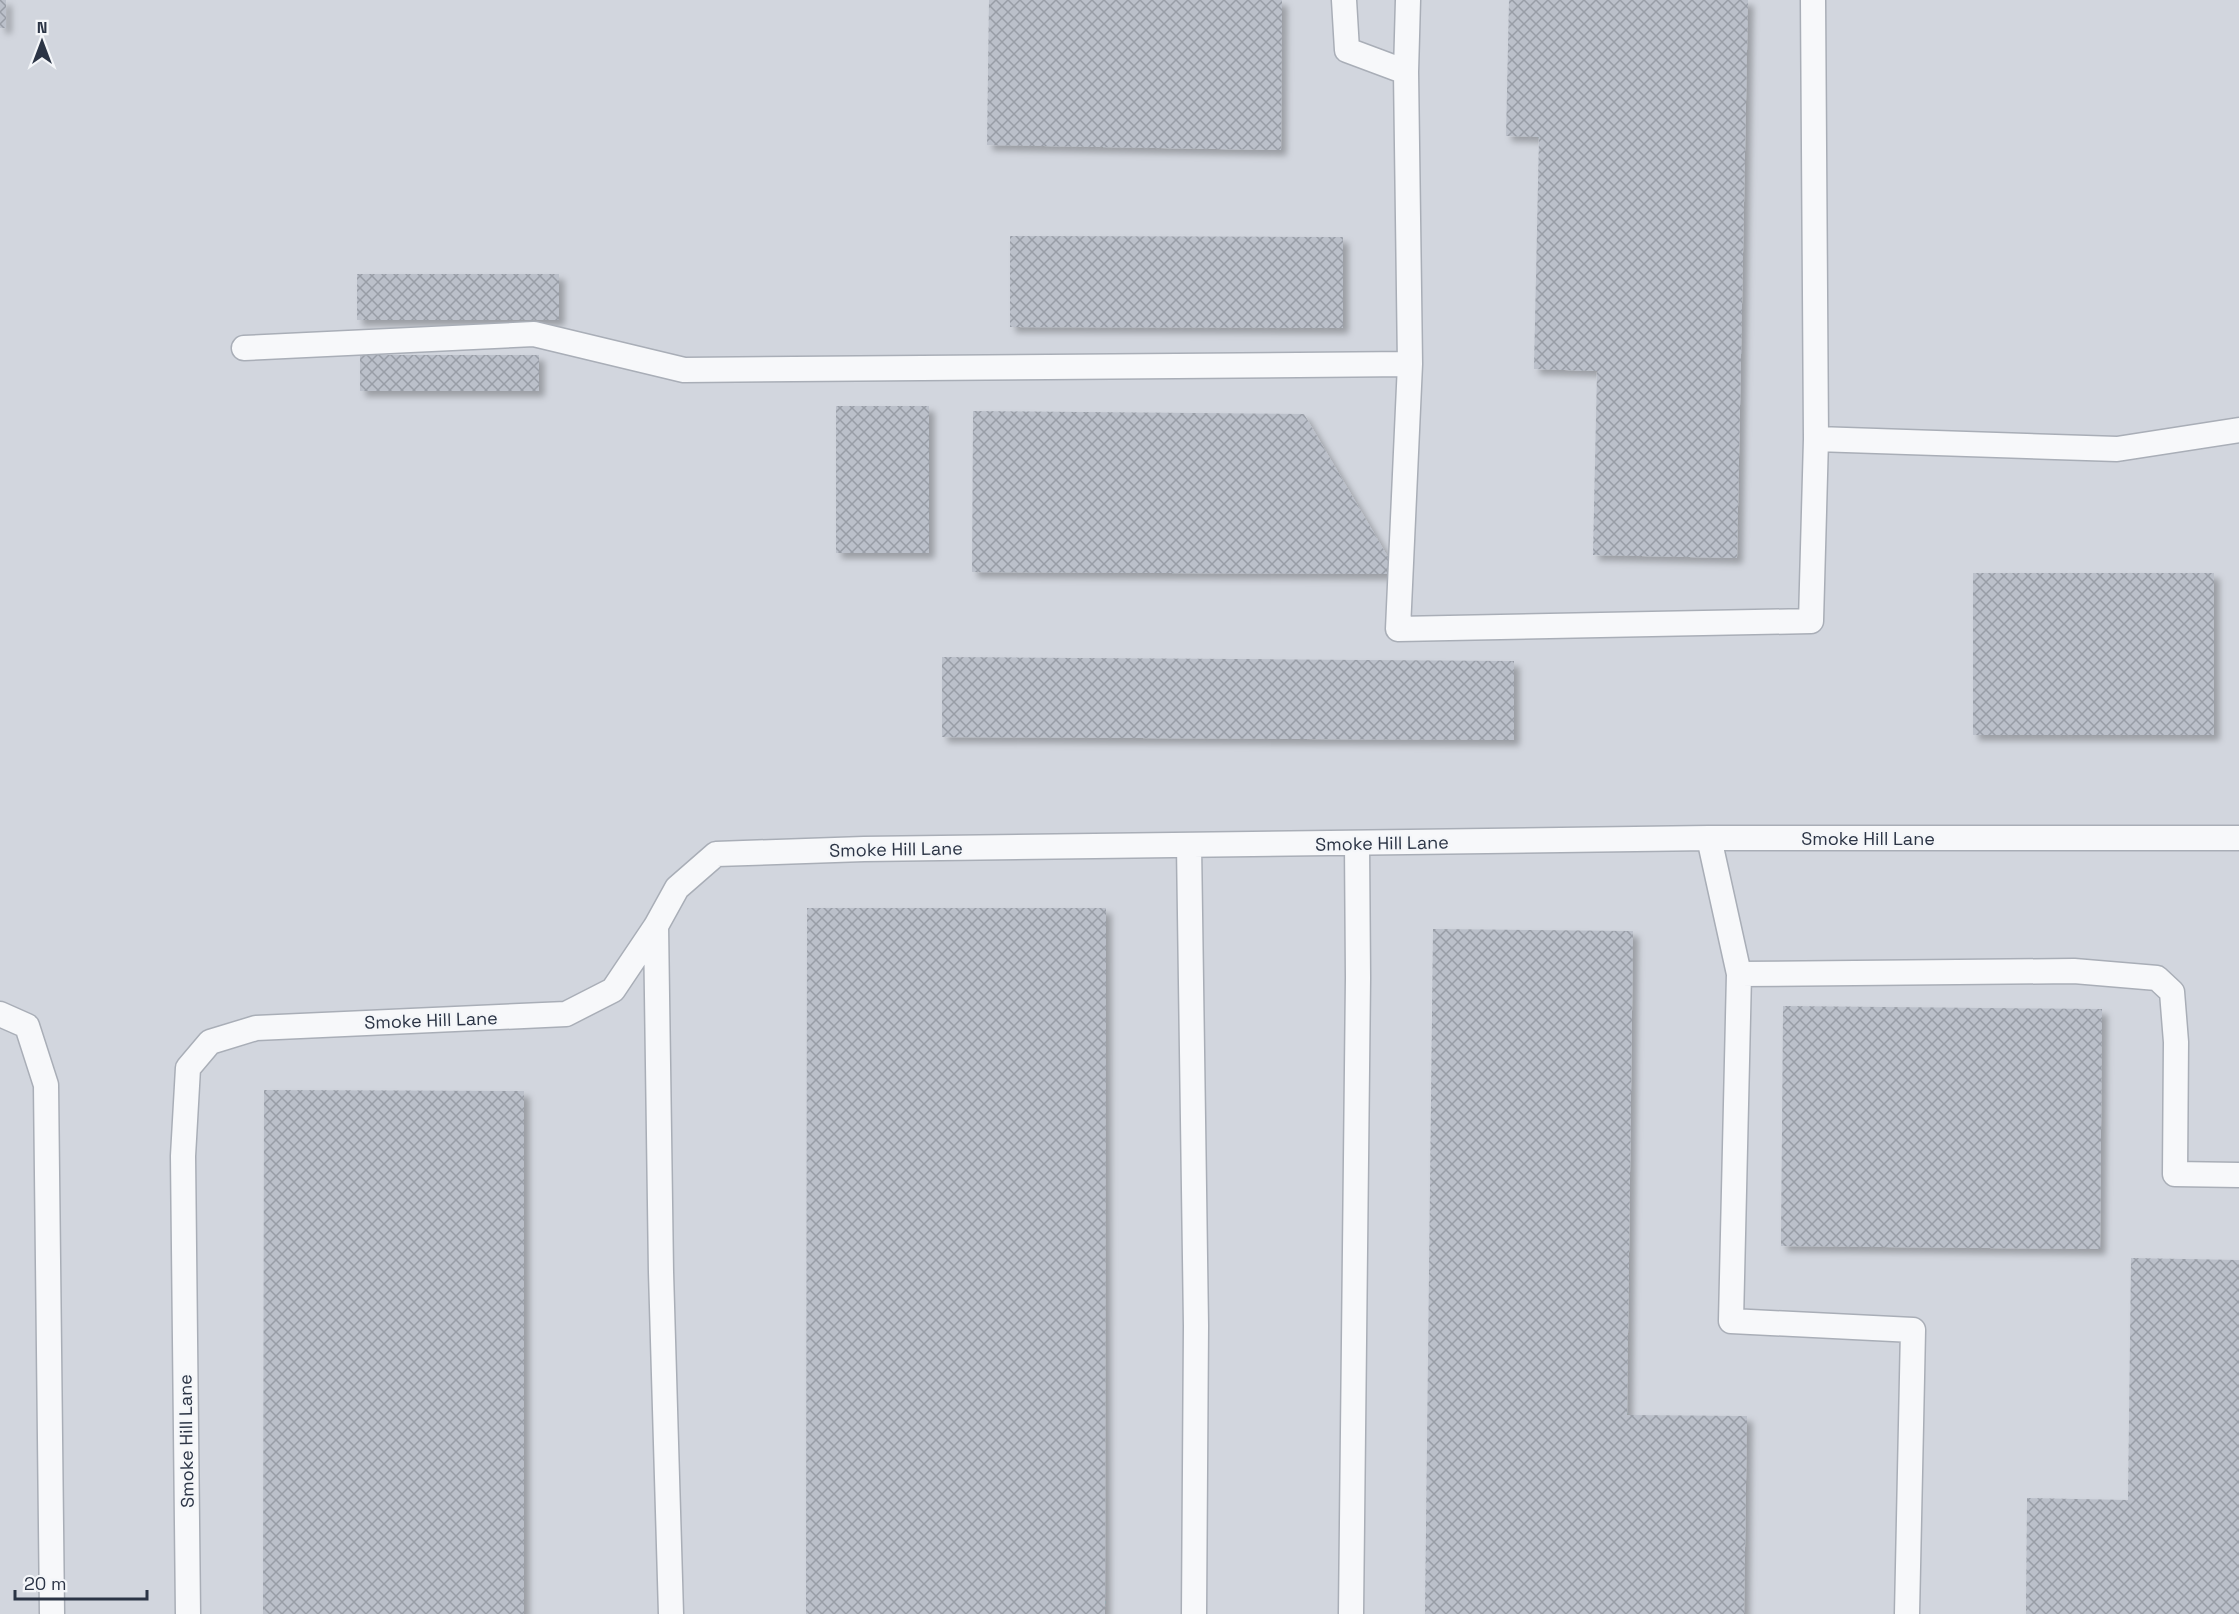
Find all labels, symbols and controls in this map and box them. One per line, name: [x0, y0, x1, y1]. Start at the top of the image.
north arrow: [12, 12, 72, 72]
text: N: [37, 17, 47, 38]
street label: Smoke Hill Lane: [1801, 827, 1935, 850]
street label: Smoke Hill Lane: [1315, 830, 1449, 856]
street label: Smoke Hill Lane: [829, 836, 963, 862]
street label: Smoke Hill Lane: [364, 1006, 498, 1034]
street label: Smoke Hill Lane: [173, 1374, 199, 1508]
scale bar: [15, 1563, 147, 1601]
text: 20 m: [24, 1572, 67, 1595]

